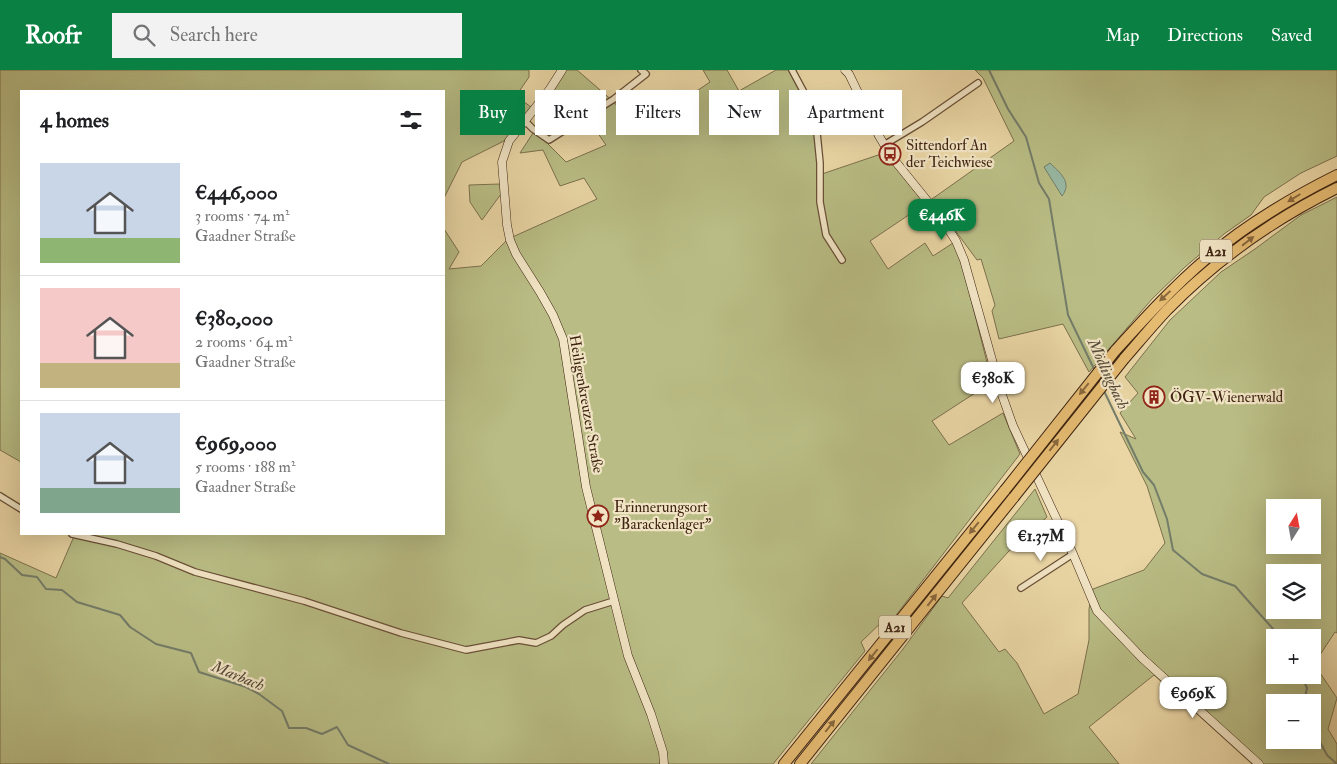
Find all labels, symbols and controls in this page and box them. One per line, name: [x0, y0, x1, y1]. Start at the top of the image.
search box: [112, 13, 462, 58]
text: Roofr: [25, 20, 82, 51]
icon: search: [130, 21, 158, 49]
text: Search here: [170, 23, 258, 47]
text: Map: [1106, 24, 1139, 47]
text: Directions: [1167, 24, 1243, 47]
text: Saved: [1271, 24, 1312, 47]
chip: Buy: [460, 90, 525, 135]
chip: Rent: [535, 90, 606, 135]
chip: Filters: [616, 90, 699, 135]
chip: New: [709, 90, 779, 135]
chip: Apartment: [789, 90, 902, 135]
icon: filters: [397, 106, 425, 134]
text: 4 homes: [40, 107, 109, 134]
place label: Sittendorf An der Teichwiese: [906, 136, 992, 172]
bus stop icon: Sittendorf An der Teichwiese: [878, 142, 902, 166]
text: €446,000: [195, 179, 278, 206]
icon: home: [80, 183, 140, 243]
one-way arrow: [1287, 193, 1300, 202]
pin: €446K: [907, 198, 977, 241]
text: €446K: [919, 205, 965, 225]
text: 3 rooms · 74 m²: [195, 206, 289, 226]
text: Gaadner Straße: [195, 226, 296, 246]
one-way arrow: [1241, 236, 1254, 247]
road number: A21: [1200, 240, 1232, 262]
one-way arrow: [1160, 290, 1172, 302]
text: €380,000: [195, 305, 273, 332]
icon: home: [80, 308, 140, 368]
text: 2 rooms · 64 m²: [195, 332, 293, 352]
street label: Heiligenkreuzer Straße: [564, 333, 608, 475]
water label: Mödlingbach: [1083, 335, 1133, 413]
text: Gaadner Straße: [195, 352, 296, 372]
pin: €380K: [958, 362, 1028, 404]
text: €380K: [972, 368, 1014, 388]
one-way arrow: [1079, 382, 1090, 395]
building icon: ÖGV-Wienerwald: [1142, 385, 1166, 409]
place label: ÖGV-Wienerwald: [1170, 387, 1284, 407]
text: €969,000: [195, 430, 277, 457]
icon: home: [80, 433, 140, 493]
one-way arrow: [1049, 439, 1060, 452]
text: 5 rooms · 188 m²: [195, 457, 296, 477]
text: Gaadner Straße: [195, 477, 296, 497]
place label: Erinnerungsort "Barackenlager": [614, 498, 712, 534]
north arrow: [1266, 499, 1321, 554]
map controls: [1266, 499, 1321, 749]
place icon: Erinnerungsort "Barackenlager": [586, 504, 610, 528]
pin: €1.37M: [1000, 520, 1082, 562]
one-way arrow: [969, 521, 980, 534]
text: €1.37M: [1017, 526, 1065, 546]
button: layers: [1266, 564, 1321, 619]
one-way arrow: [927, 593, 938, 606]
road number: A21: [879, 616, 911, 638]
button: +: [1266, 629, 1321, 684]
one-way arrow: [868, 649, 879, 661]
water label: Marbach: [208, 656, 267, 696]
pin: €969K: [1158, 676, 1228, 719]
text: €969K: [1171, 683, 1216, 703]
button: −: [1266, 694, 1321, 749]
one-way arrow: [825, 720, 836, 733]

